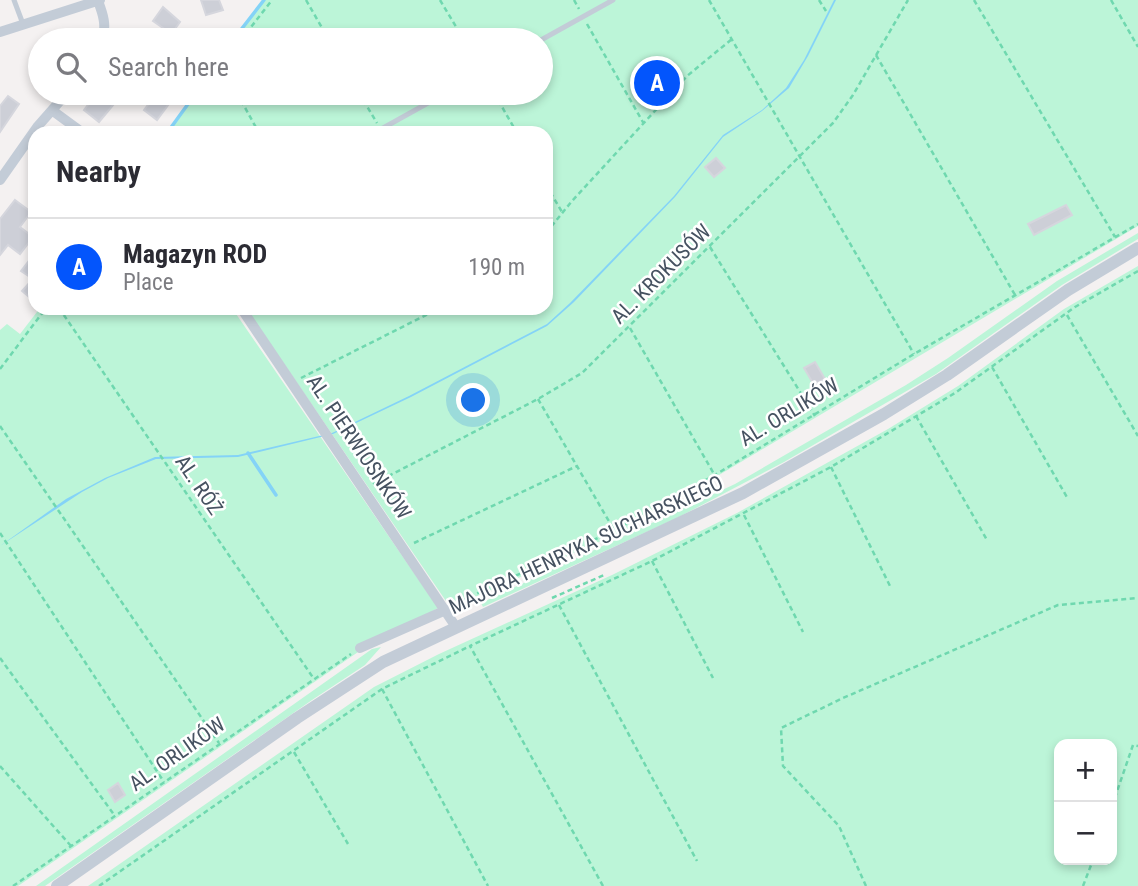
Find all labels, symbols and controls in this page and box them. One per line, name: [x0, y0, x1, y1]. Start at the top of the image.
search box: [28, 28, 553, 105]
icon: search: [52, 48, 90, 86]
text: Search here: [108, 52, 229, 82]
pin: A: [634, 57, 680, 109]
text: Nearby: [56, 154, 141, 189]
street label: AL. KROKUSÓW: [606, 219, 716, 329]
text: Magazyn ROD: [123, 239, 267, 269]
text: A: [72, 254, 86, 281]
text: 190 m: [468, 254, 525, 281]
text: Place: [123, 269, 173, 296]
street label: AL. PIERWIOSNKÓW: [302, 370, 416, 524]
street label: AL. ORLIKÓW: [735, 373, 843, 451]
your location: [456, 383, 490, 417]
street label: AL. RÓŻ: [170, 451, 228, 519]
street label: MAJORA HENRYKA SUCHARSKIEGO: [445, 471, 727, 619]
street label: AL. ORLIKÓW: [125, 712, 229, 796]
map controls: [1054, 739, 1117, 865]
button: +: [1054, 739, 1117, 802]
button: −: [1054, 802, 1117, 865]

